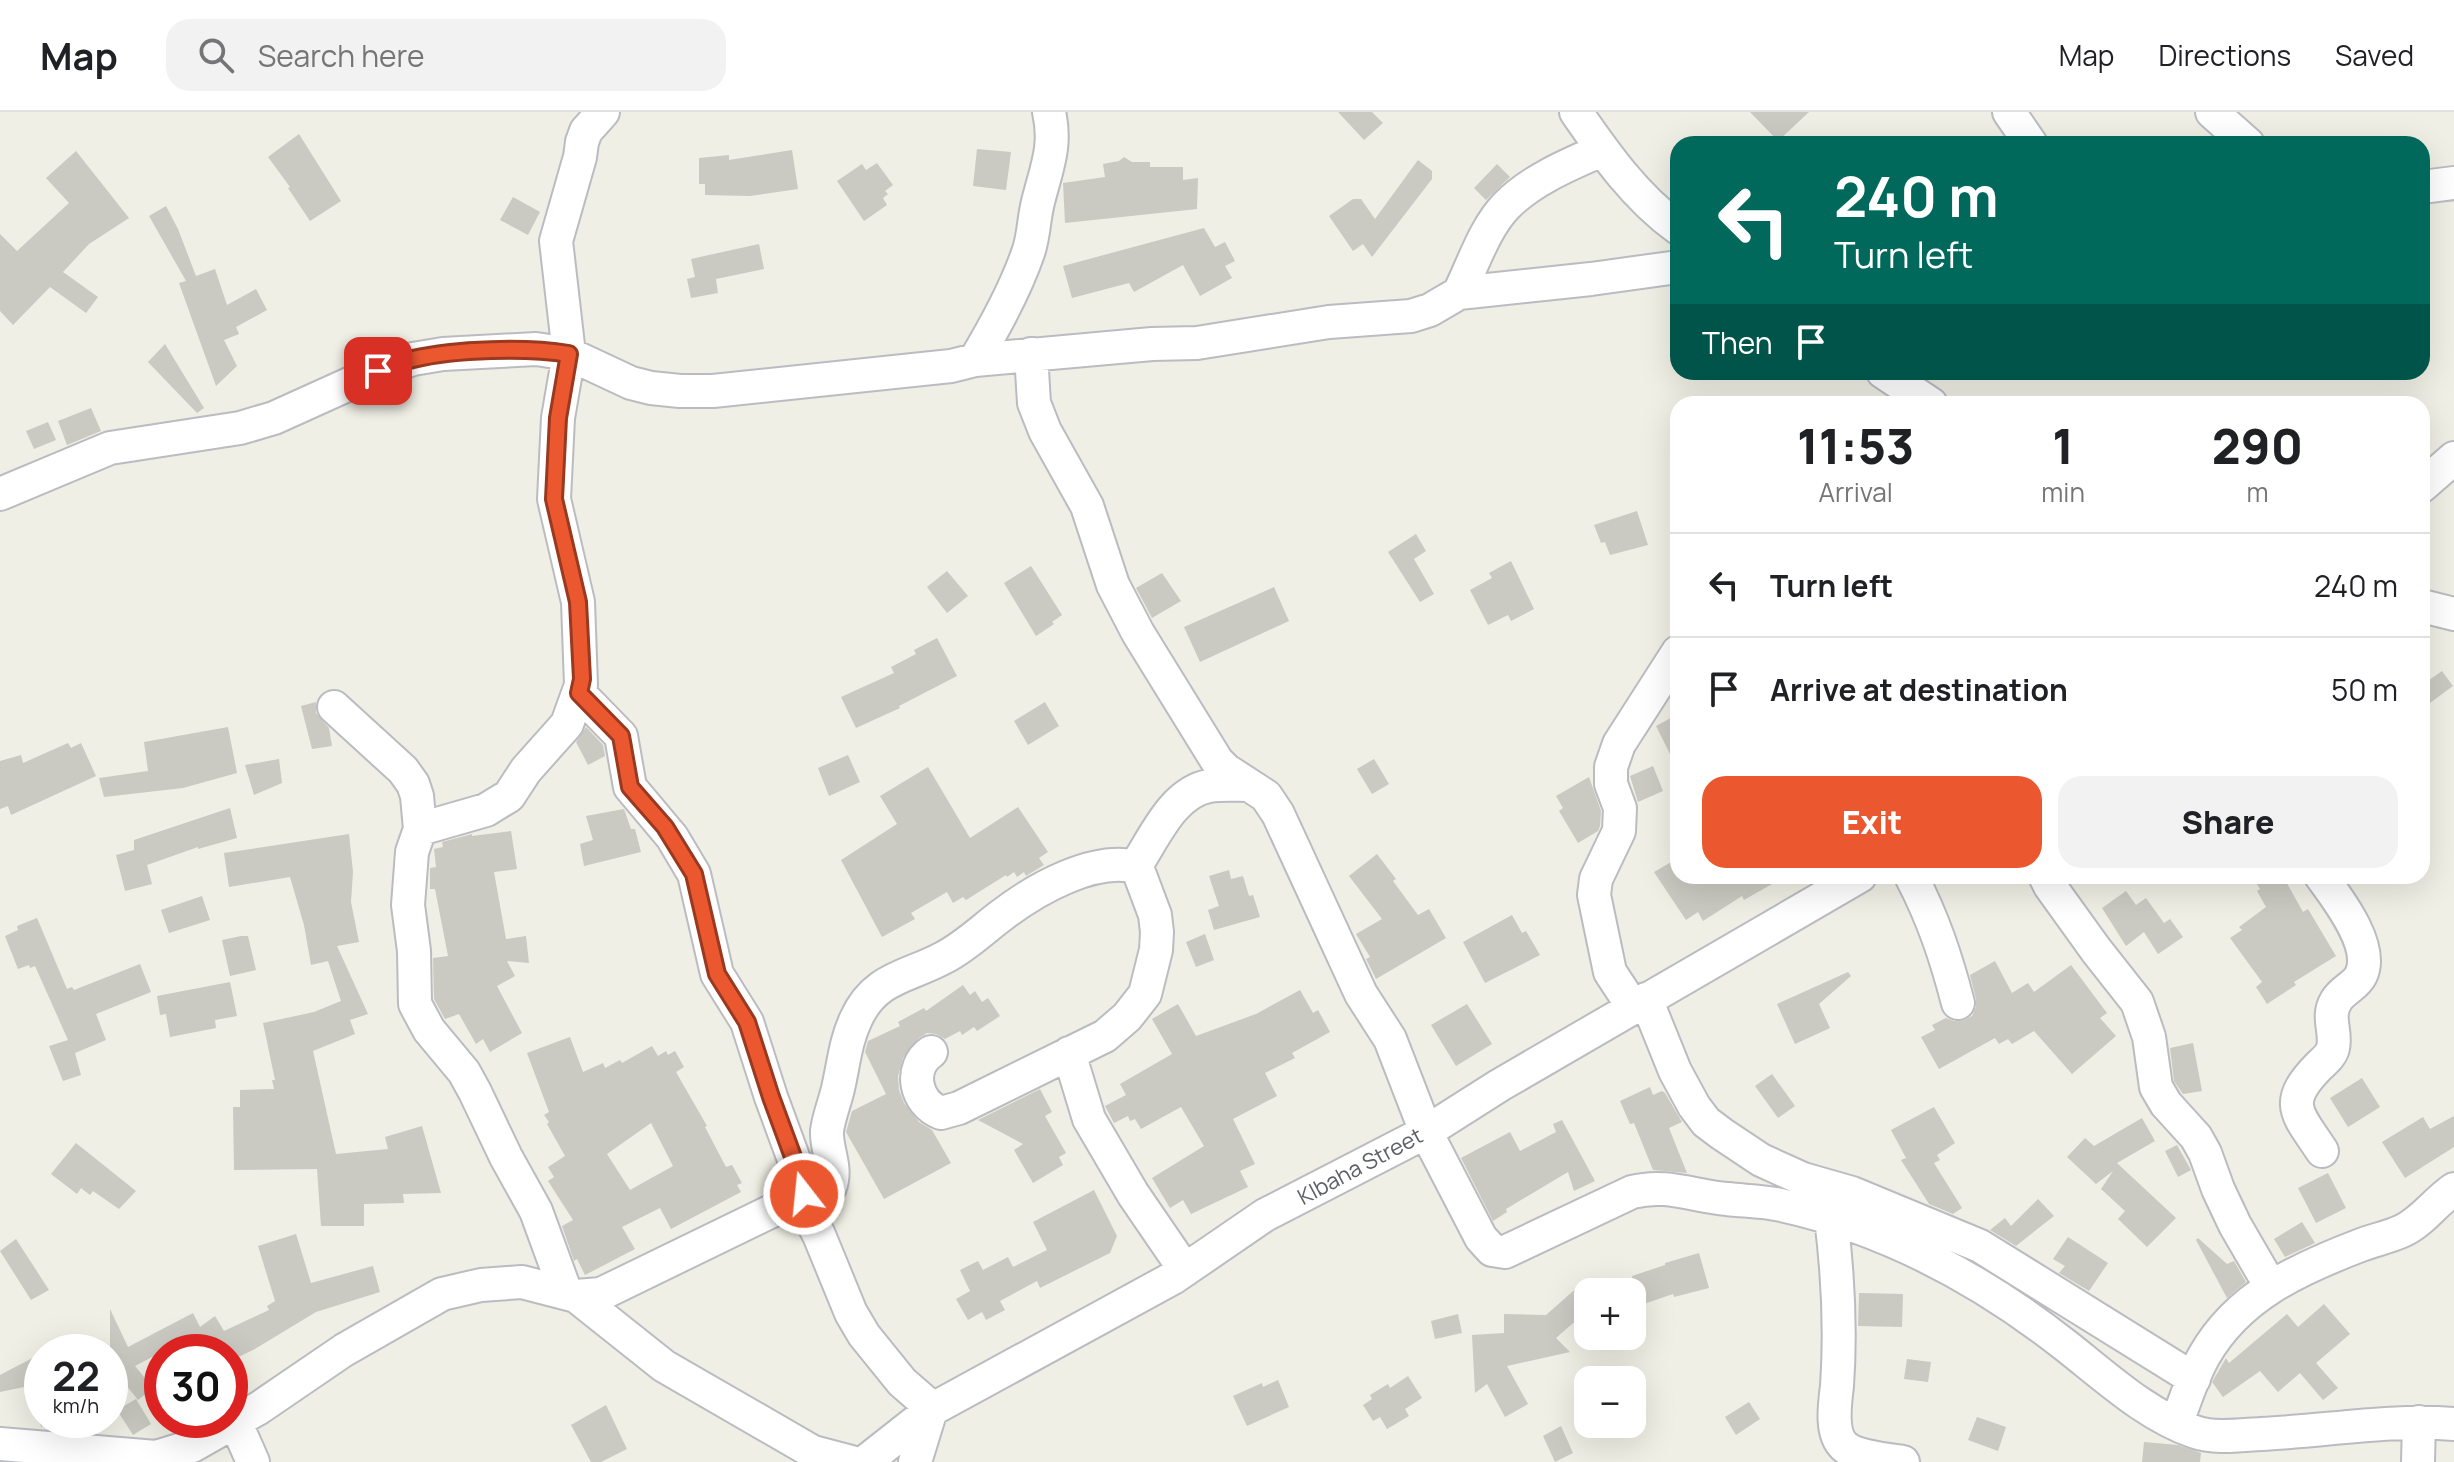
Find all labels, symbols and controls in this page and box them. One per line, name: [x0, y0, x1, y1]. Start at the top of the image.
search box: [166, 19, 726, 91]
text: Map: [40, 29, 118, 81]
icon: search: [194, 33, 238, 77]
text: Search here: [258, 35, 425, 76]
text: Map: [2059, 36, 2114, 74]
text: Directions: [2158, 36, 2291, 74]
text: Saved: [2335, 36, 2414, 74]
text: 240 m: [1834, 157, 1999, 234]
icon: left: [1702, 168, 1806, 272]
text: Turn left: [1834, 230, 1973, 279]
icon: arrive: [1789, 320, 1833, 364]
text: Then: [1702, 322, 1773, 363]
pin: [344, 337, 412, 405]
icon: arrive: [356, 349, 400, 393]
text: 11:53: [1797, 413, 1914, 478]
text: 1: [2052, 413, 2074, 478]
text: 290: [2212, 413, 2303, 478]
text: Arrival: [1819, 474, 1893, 510]
text: min: [2041, 474, 2085, 510]
text: m: [2246, 474, 2268, 510]
icon: left: [1702, 563, 1746, 607]
text: Turn left: [1770, 565, 1893, 606]
text: 240 m: [2314, 565, 2398, 606]
icon: arrive: [1702, 667, 1746, 711]
text: Arrive at destination: [1770, 669, 2068, 710]
text: 50 m: [2331, 669, 2398, 710]
button: Exit: [1702, 776, 2042, 868]
button: Share: [2058, 776, 2398, 868]
street label: KIbaha Street: [1292, 1120, 1428, 1212]
position arrow: [762, 1152, 846, 1236]
map controls: [1574, 1278, 1646, 1438]
button: +: [1574, 1278, 1646, 1350]
speed limit sign: 30: [144, 1334, 248, 1438]
text: 22: [52, 1348, 100, 1403]
button: −: [1574, 1366, 1646, 1438]
text: km/h: [53, 1392, 99, 1419]

